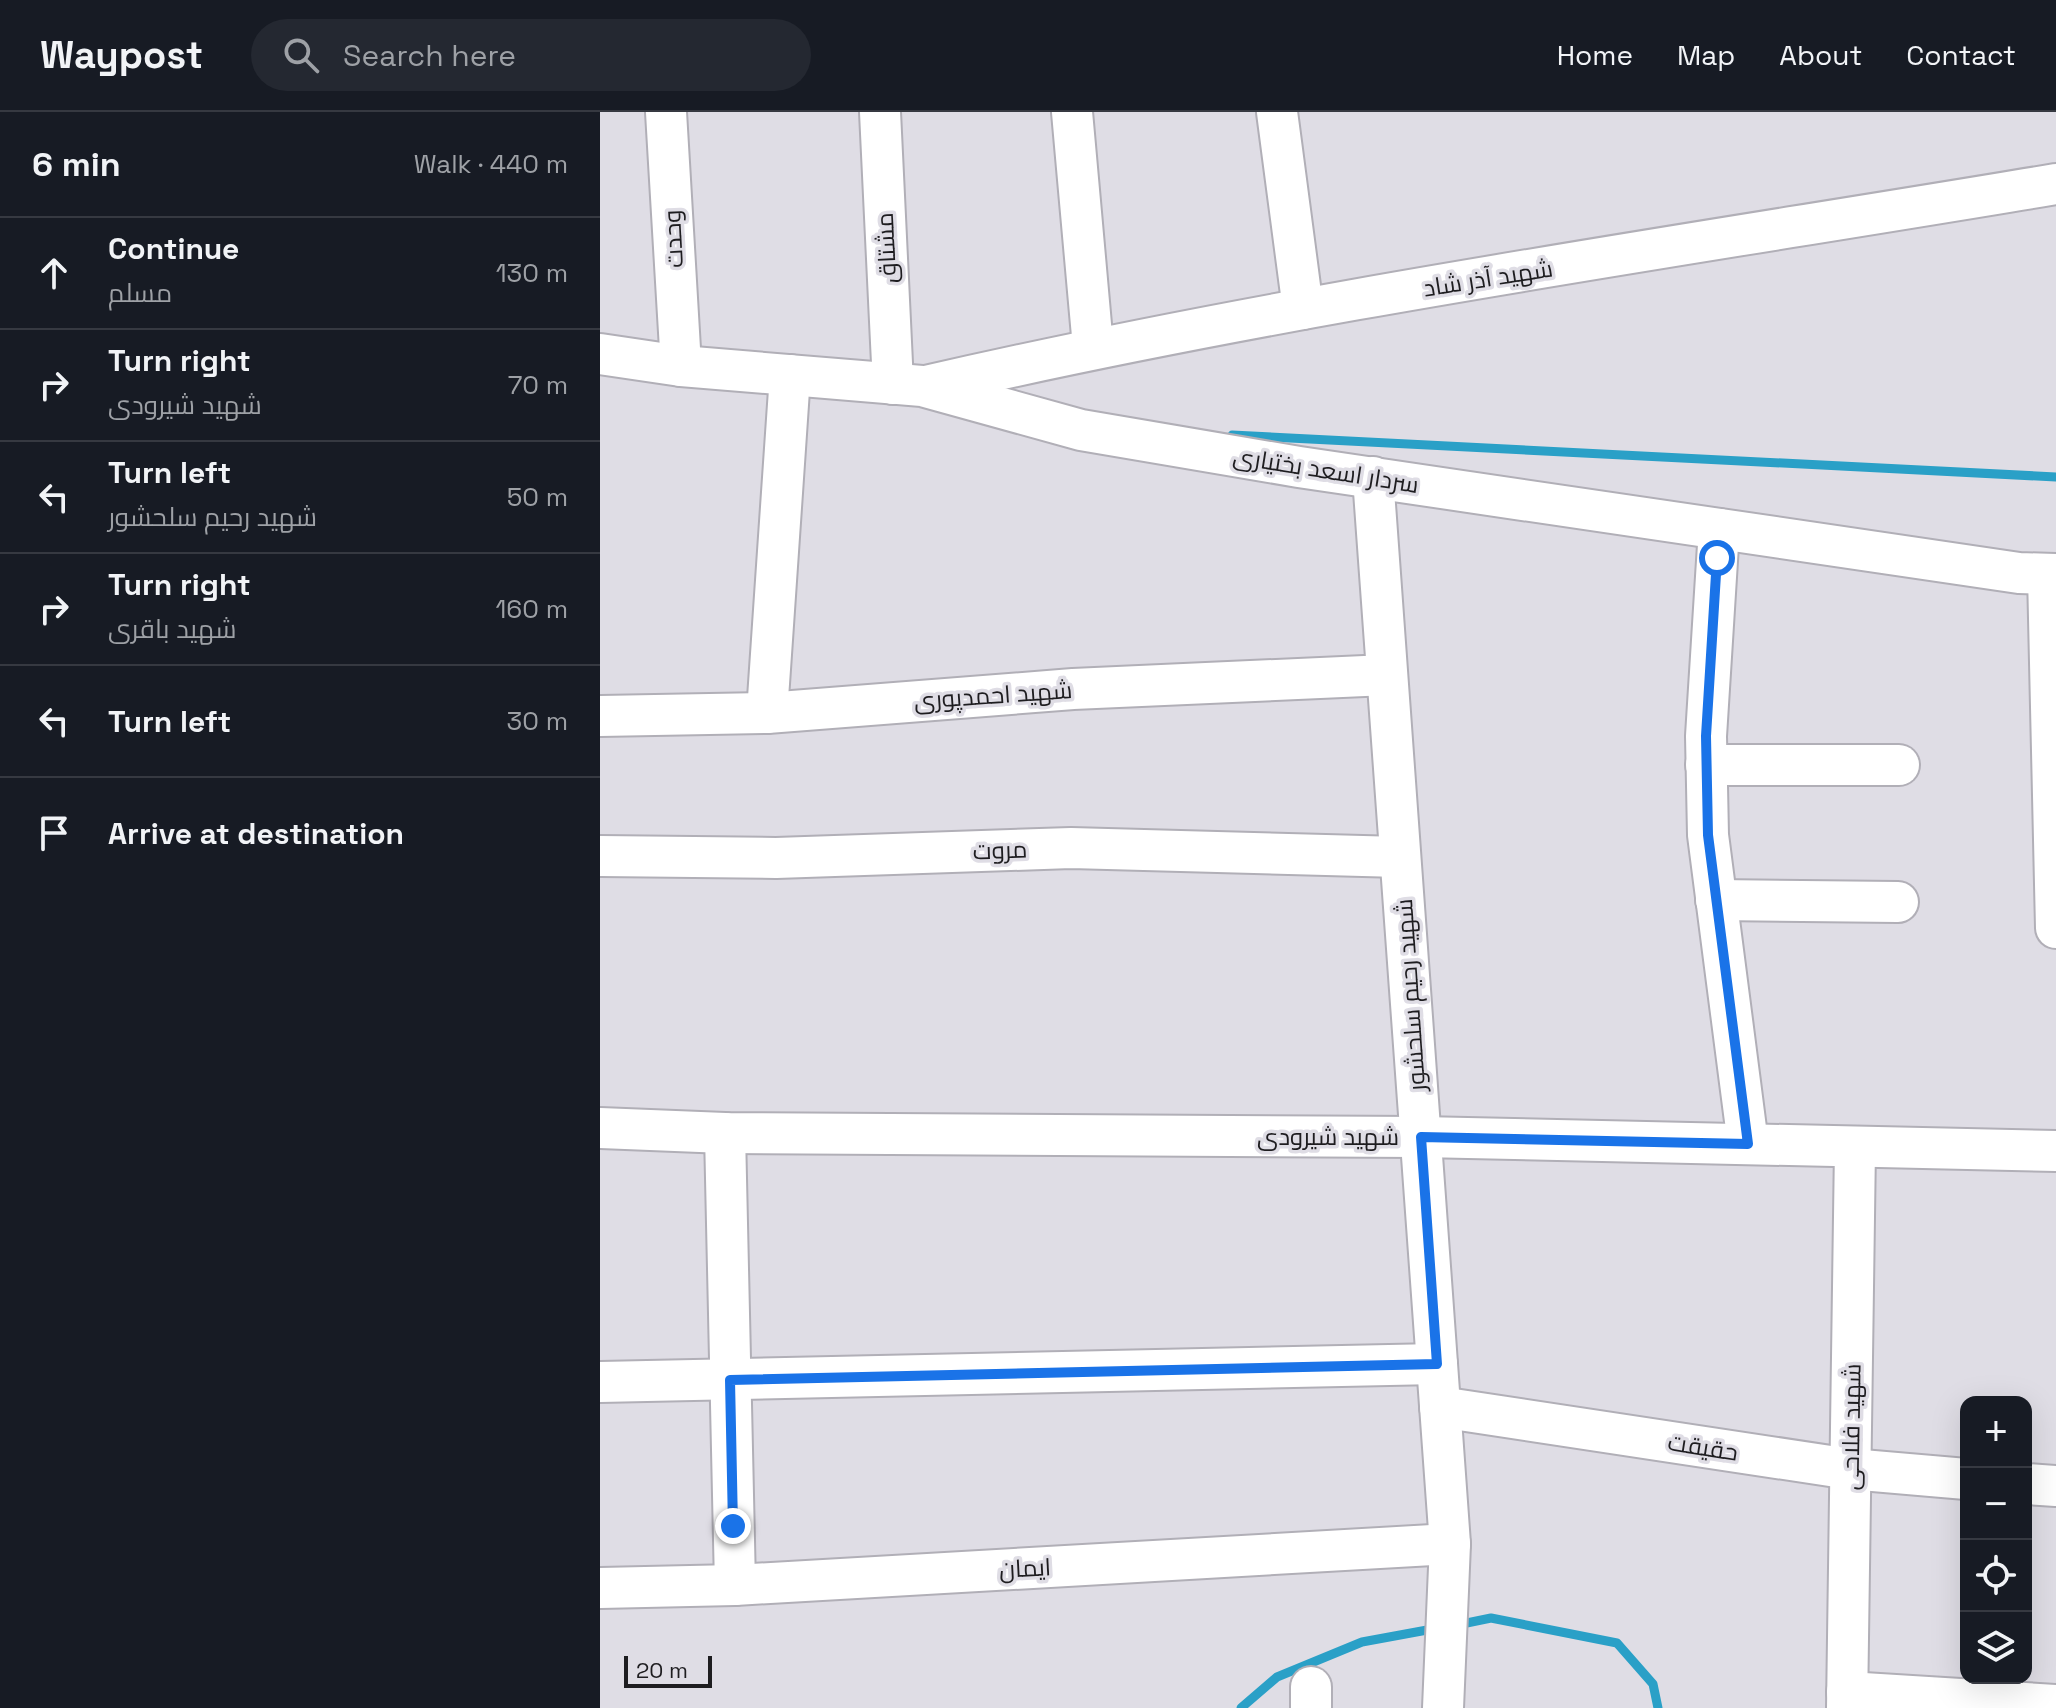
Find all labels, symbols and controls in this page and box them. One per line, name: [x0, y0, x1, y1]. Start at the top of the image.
search box: [251, 19, 811, 91]
text: Waypost: [40, 31, 203, 79]
icon: search: [279, 33, 323, 77]
text: Search here: [343, 36, 516, 75]
text: Home: [1557, 37, 1633, 73]
text: Map: [1677, 37, 1735, 73]
text: About: [1779, 37, 1862, 73]
text: Contact: [1906, 37, 2016, 73]
text: 6 min: [32, 143, 121, 186]
text: Walk · 440 m: [414, 147, 568, 181]
street label: وحدت: [656, 209, 690, 269]
street label: مشتاق: [869, 212, 903, 284]
text: Continue: [108, 229, 239, 268]
icon: ahead: [32, 251, 76, 295]
street label: شهید آذر شاد: [1421, 252, 1555, 304]
text: 130 m: [496, 256, 568, 290]
text: مسلم: [108, 276, 172, 310]
text: Turn right: [108, 341, 251, 380]
icon: right: [32, 363, 76, 407]
text: 70 m: [508, 368, 568, 402]
text: شهید شیرودی: [108, 388, 262, 422]
street label: سردار اسعد بختیاری: [1231, 440, 1421, 500]
text: Turn left: [108, 453, 231, 492]
icon: left: [32, 475, 76, 519]
text: 50 m: [507, 480, 568, 514]
text: شهید رحیم سلحشور: [108, 500, 317, 534]
route start: [1699, 540, 1735, 576]
text: Turn right: [108, 565, 251, 604]
icon: right: [32, 587, 76, 631]
text: 160 m: [496, 592, 568, 626]
text: شهید باقری: [108, 612, 236, 646]
street label: شهید احمدپوری: [913, 674, 1073, 717]
icon: left: [32, 699, 76, 743]
text: Turn left: [108, 702, 231, 741]
text: 30 m: [507, 704, 568, 738]
icon: arrive: [32, 811, 76, 855]
text: Arrive at destination: [108, 814, 404, 853]
street label: مروت: [972, 834, 1028, 866]
street label: شهید رحیم سلحشور: [1388, 898, 1433, 1094]
street label: شهید شیرودی: [1257, 1121, 1399, 1152]
street label: شهید فلاحی: [1834, 1363, 1868, 1491]
map controls: [1960, 1396, 2032, 1684]
button: +: [1960, 1396, 2032, 1468]
street label: حقیقت: [1666, 1426, 1740, 1468]
button: −: [1960, 1468, 2032, 1540]
route end: [715, 1508, 751, 1544]
button: locate: [1960, 1540, 2032, 1612]
street label: ایمان: [998, 1551, 1052, 1585]
button: layers: [1960, 1612, 2032, 1684]
scale bar: [624, 1652, 712, 1688]
text: 20 m: [636, 1656, 688, 1684]

